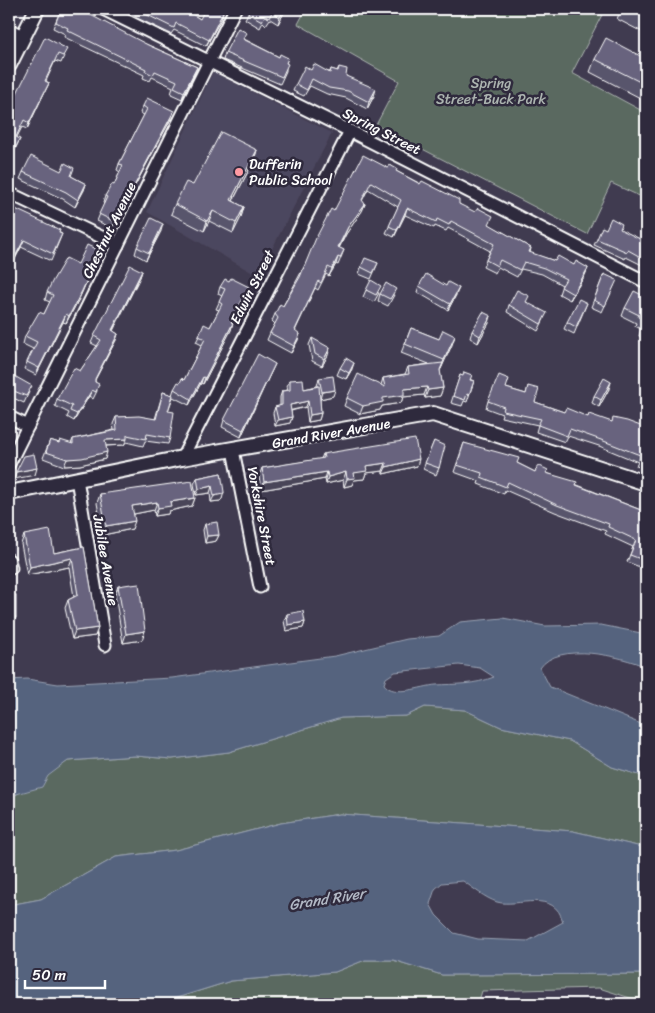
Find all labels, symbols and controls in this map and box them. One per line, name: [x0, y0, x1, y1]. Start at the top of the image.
park label: Spring Street-Buck Park: [436, 71, 547, 112]
street label: Spring Street: [338, 101, 425, 162]
place label: Dufferin Public School: [249, 152, 333, 193]
marker: Dufferin Public School: [233, 166, 245, 178]
street label: Chestnut Avenue: [75, 178, 144, 283]
street label: Edwin Street: [223, 245, 282, 329]
street label: Grand River Avenue: [270, 411, 392, 456]
street label: Yorkshire Street: [240, 464, 283, 568]
street label: Jubilee Avenue: [85, 511, 126, 608]
water label: Grand River: [287, 880, 370, 918]
scale bar: [25, 958, 105, 990]
text: 50 m: [32, 962, 67, 988]

